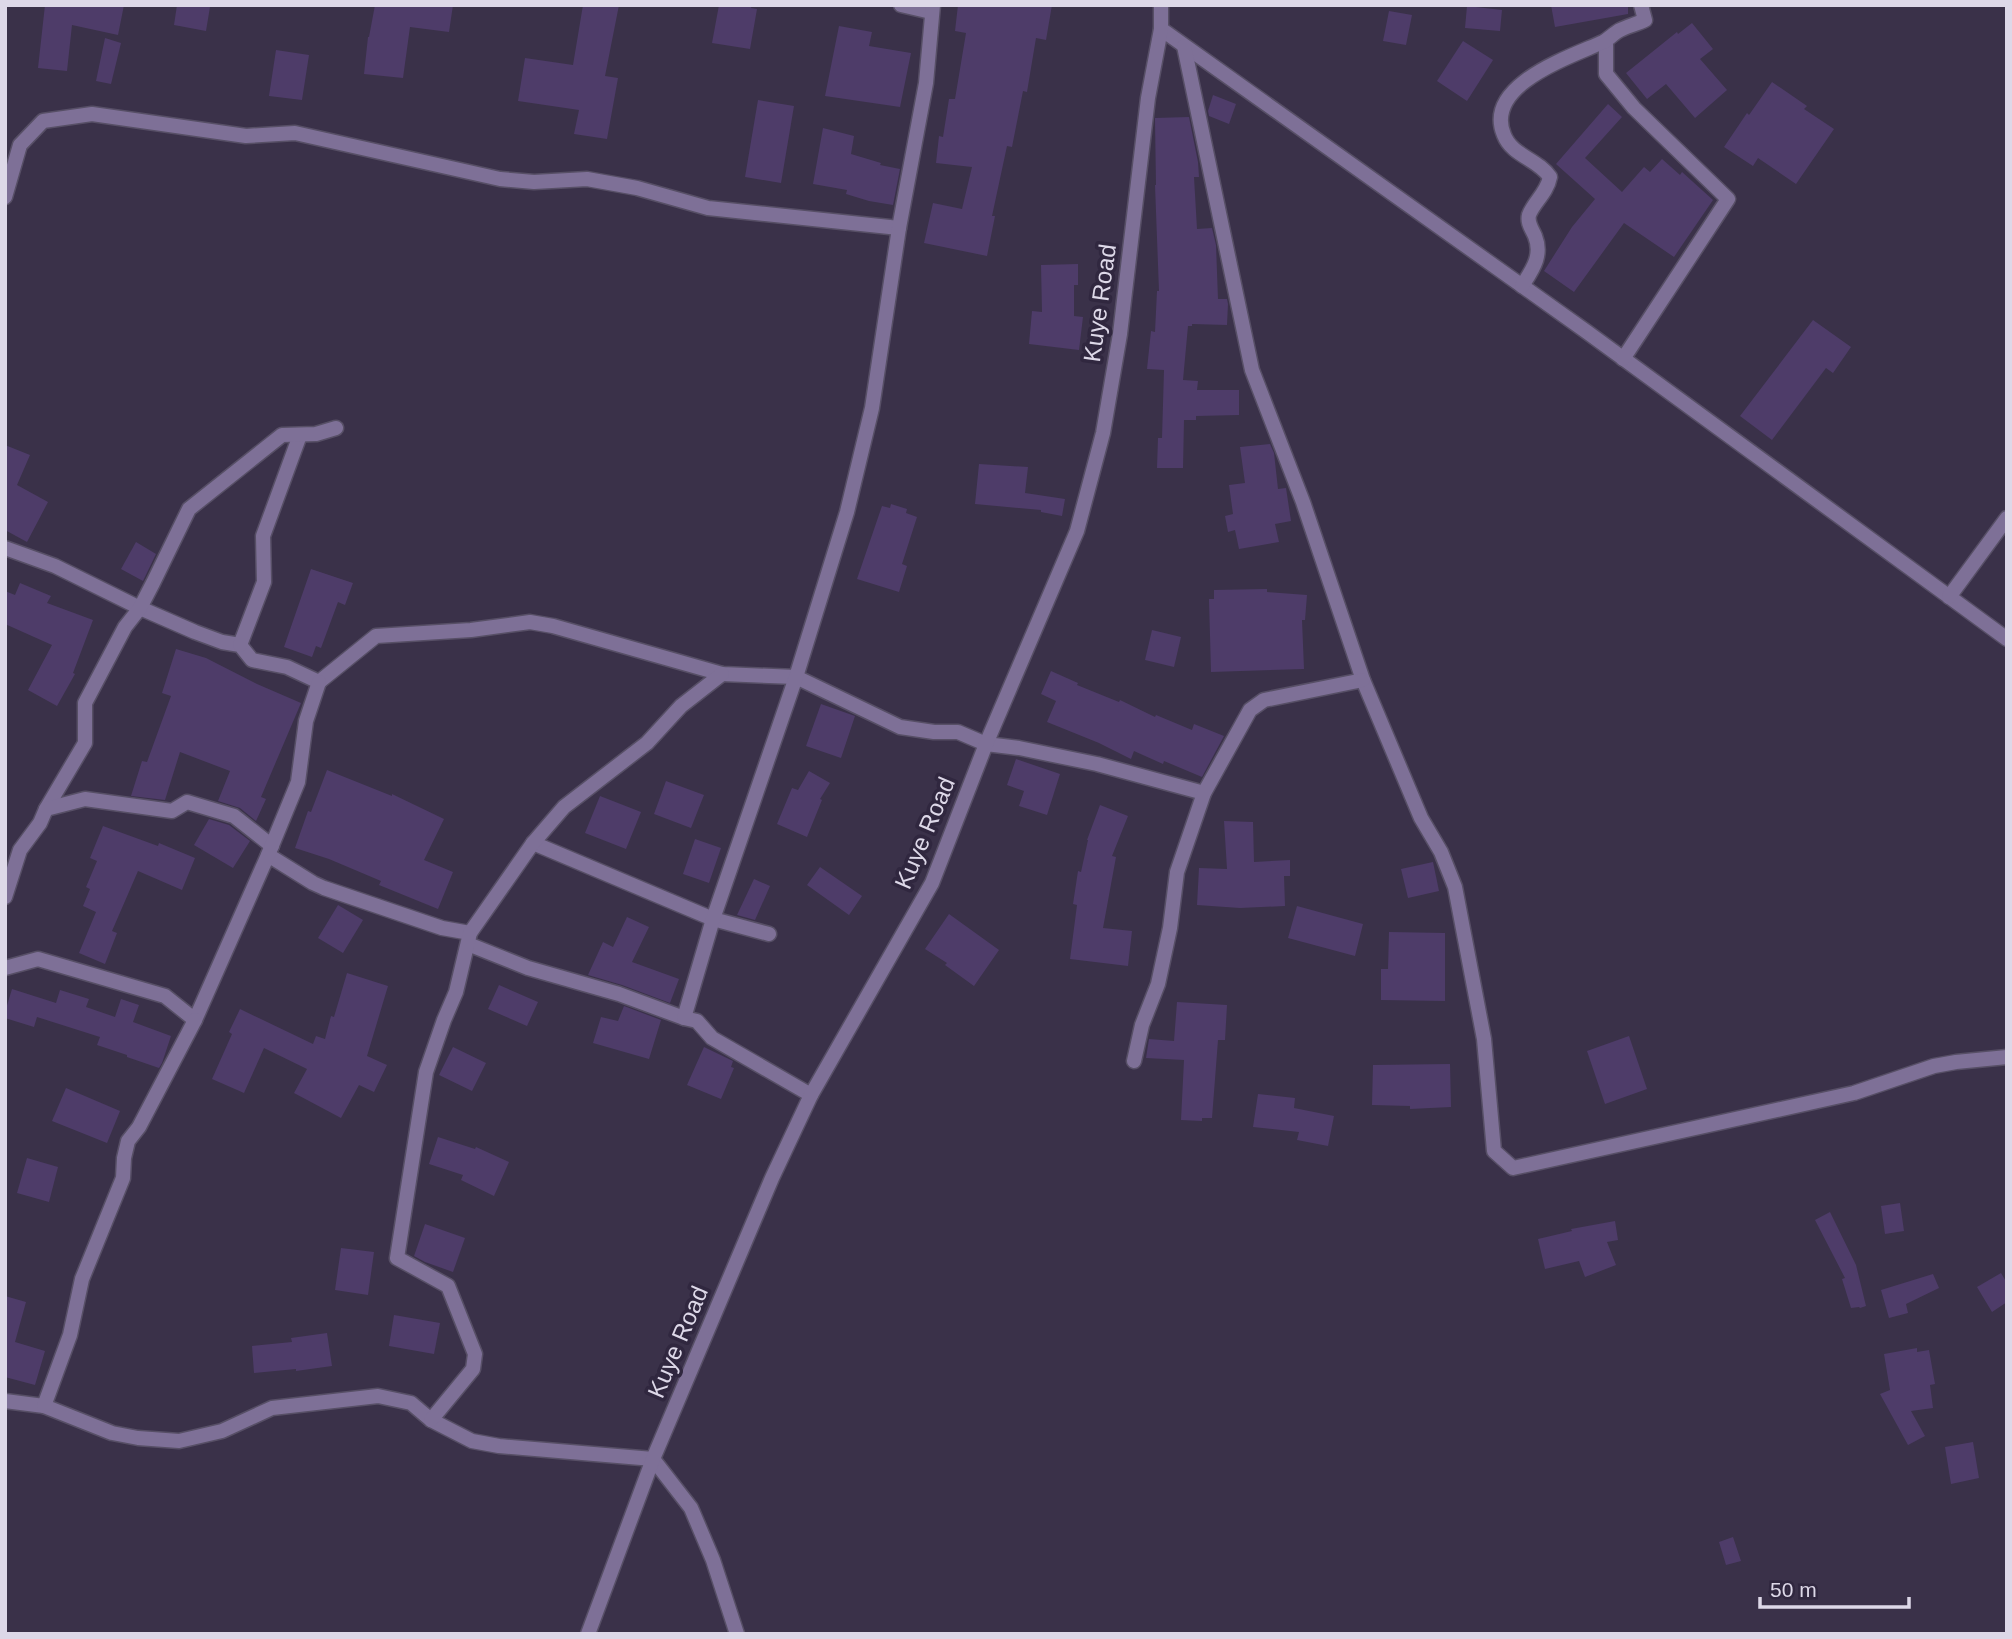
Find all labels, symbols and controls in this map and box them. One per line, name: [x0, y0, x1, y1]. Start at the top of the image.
street label: Kuye Road: [1078, 242, 1121, 364]
street label: Kuye Road: [889, 773, 960, 893]
street label: Kuye Road: [642, 1282, 713, 1402]
scale bar: [1760, 1566, 1909, 1610]
text: 50 m: [1770, 1578, 1817, 1601]

